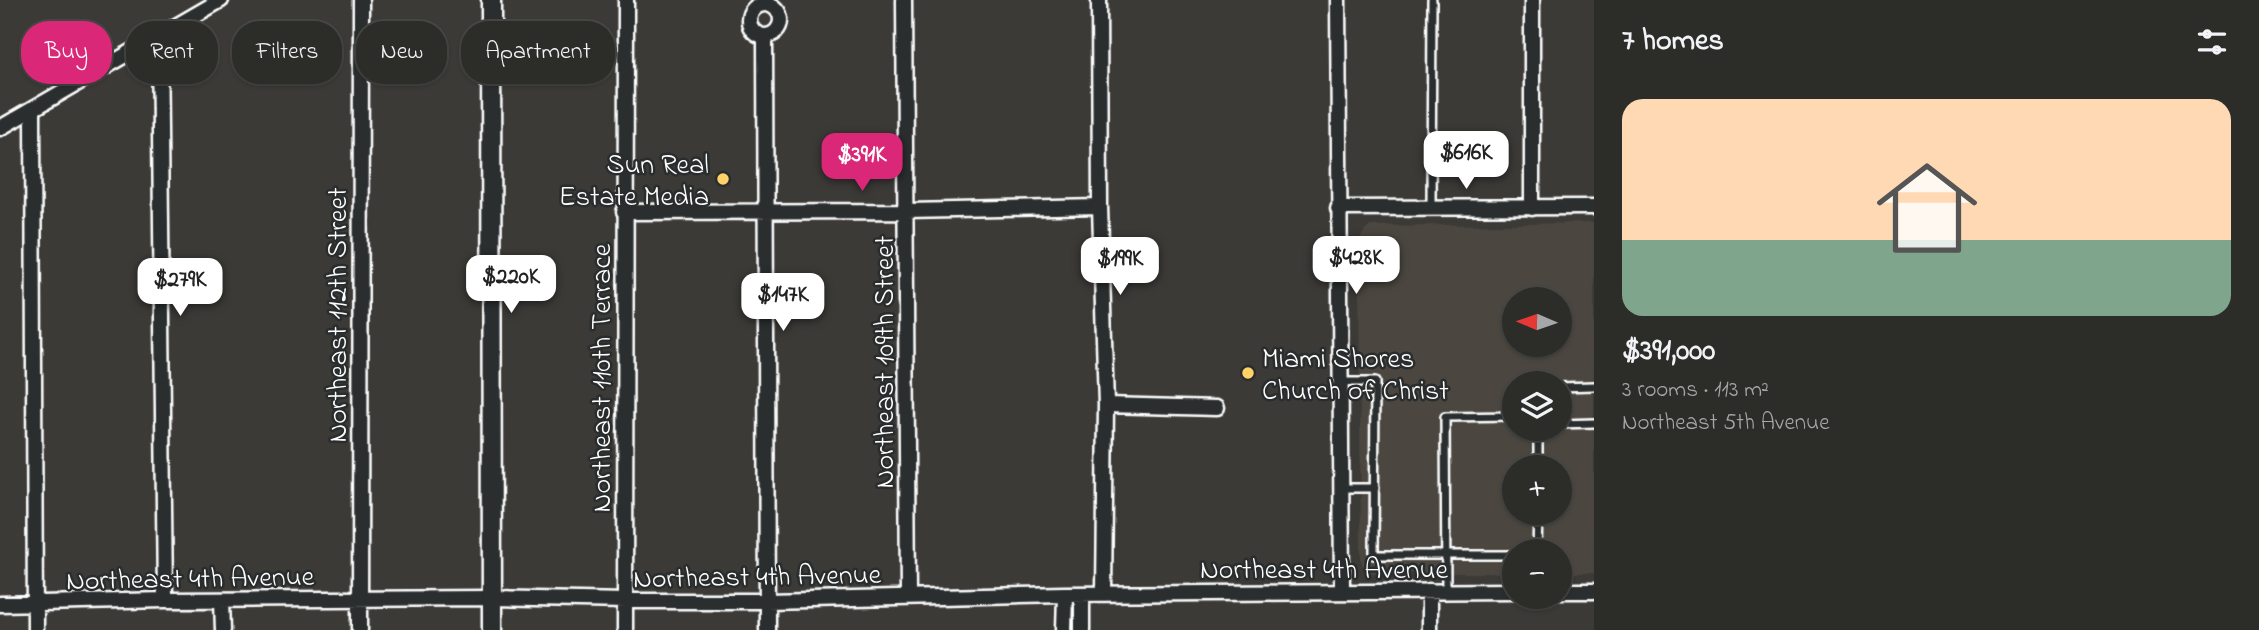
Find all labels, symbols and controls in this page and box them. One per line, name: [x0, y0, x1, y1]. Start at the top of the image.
text: 7 homes: [1622, 20, 1724, 64]
chip: Buy: [21, 21, 112, 84]
chip: Rent: [126, 21, 218, 84]
chip: Filters: [232, 21, 342, 84]
chip: New: [356, 21, 447, 84]
chip: Apartment: [461, 21, 615, 84]
icon: filters: [2193, 23, 2231, 61]
pin: $616K: [1417, 132, 1515, 191]
pin: $391K: [813, 134, 911, 193]
text: $616K: [1440, 137, 1492, 170]
text: $391K: [838, 139, 886, 172]
icon: home: [1864, 145, 1990, 271]
place label: Sun Real Estate Media: [559, 146, 709, 219]
marker: Sun Real Estate Media: [715, 171, 731, 187]
street label: Northeast 112th Street: [319, 187, 360, 443]
street label: Northeast 109th Street: [866, 236, 907, 488]
pin: $428K: [1307, 236, 1405, 296]
pin: $199K: [1071, 238, 1169, 297]
text: $428K: [1329, 242, 1383, 275]
street label: Northeast 110th Terrace: [583, 243, 624, 512]
text: $199K: [1097, 243, 1143, 276]
pin: $220K: [462, 256, 560, 315]
pin: $279K: [131, 258, 229, 318]
text: $220K: [482, 261, 540, 294]
text: $279K: [154, 264, 206, 297]
pin: $147K: [734, 274, 832, 333]
text: $147K: [757, 279, 809, 312]
north arrow: [1502, 287, 1572, 357]
map controls: [1502, 287, 1572, 609]
text: $391,000: [1622, 330, 1715, 374]
place label: Miami Shores Church of Christ: [1262, 340, 1449, 413]
marker: Miami Shores Church of Christ: [1240, 365, 1256, 381]
button: layers: [1502, 371, 1572, 441]
text: 3 rooms · 113 m²: [1622, 374, 1769, 407]
text: Northeast 5th Avenue: [1622, 407, 1830, 440]
button: +: [1502, 455, 1572, 525]
button: −: [1502, 539, 1572, 609]
street label: Northeast 4th Avenue: [1200, 551, 1449, 592]
street label: Northeast 4th Avenue: [633, 556, 882, 601]
street label: Northeast 4th Avenue: [66, 558, 315, 603]

